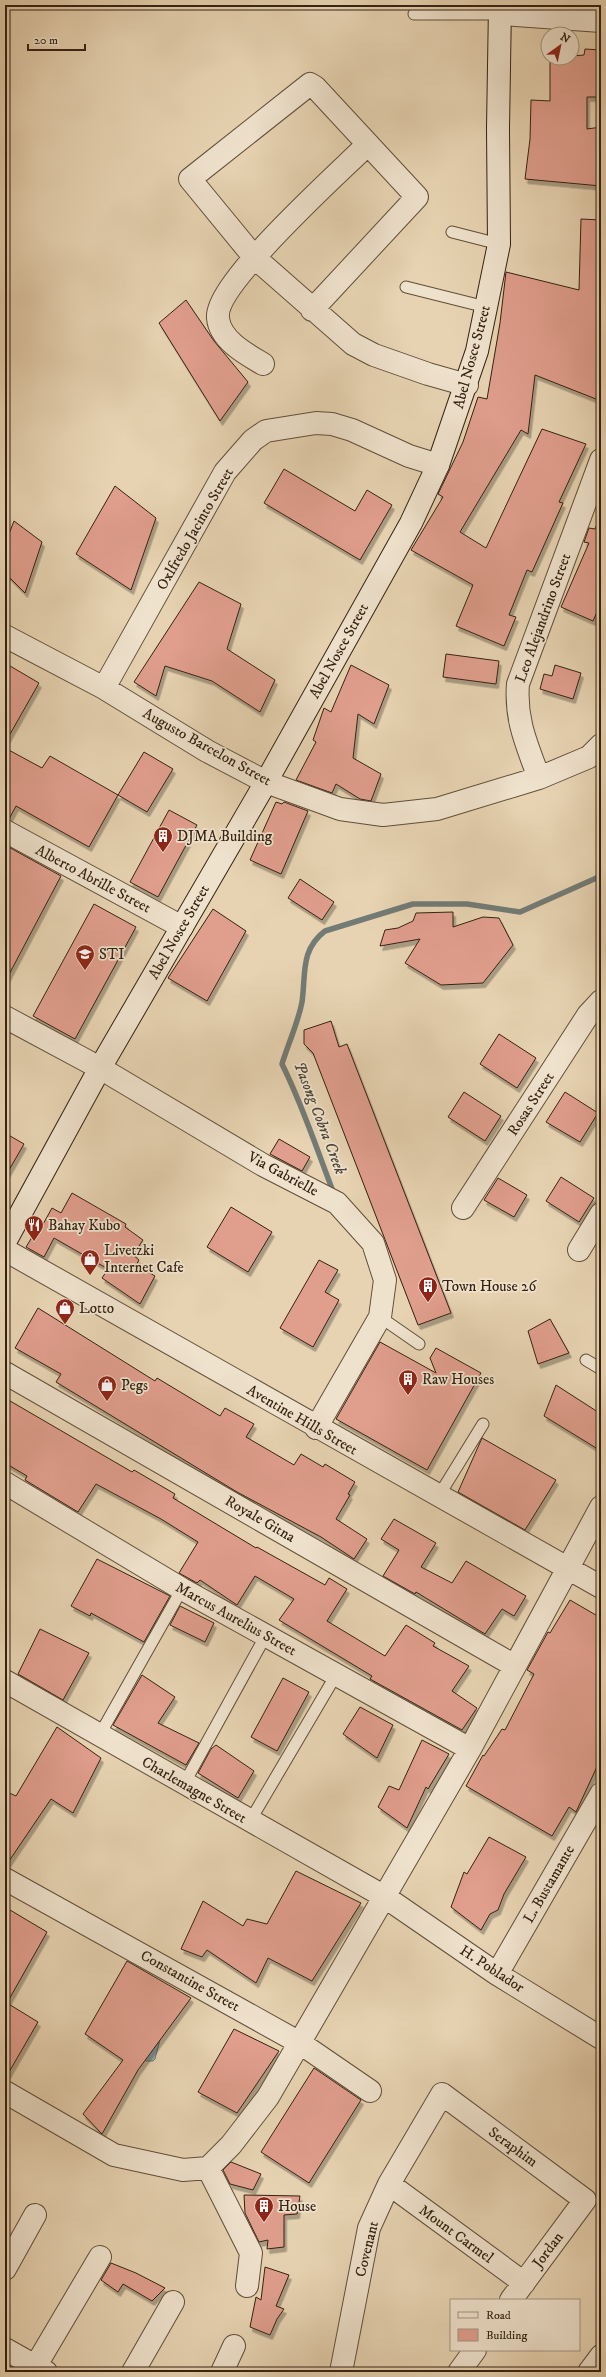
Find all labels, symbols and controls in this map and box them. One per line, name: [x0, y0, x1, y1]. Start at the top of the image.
scale bar: [28, 26, 85, 52]
north arrow: [540, 26, 580, 66]
text: N: [557, 30, 573, 47]
text: 20 m: [34, 33, 58, 48]
street label: Abel Nosce Street: [449, 303, 495, 411]
street label: Oxlfredo Jacinto Street: [152, 464, 238, 594]
street label: Leo Alejandrino Street: [511, 551, 575, 685]
street label: Abel Nosce Street: [305, 600, 373, 702]
street label: Augusto Barcelon Street: [139, 704, 275, 790]
building icon: DJMA Building: [152, 825, 174, 853]
place label: DJMA Building: [177, 827, 273, 846]
street label: Alberto Abrille Street: [32, 841, 154, 918]
street label: Abel Nosce Street: [144, 881, 214, 983]
school or university icon: STI: [74, 943, 96, 971]
place label: STI: [99, 945, 124, 964]
water label: Pasong Cobra Creek: [289, 1059, 351, 1178]
street label: Rosas Street: [503, 1068, 559, 1139]
street label: Via Gabrielle: [243, 1147, 322, 1201]
restaurant icon: Bahay Kubo: [23, 1214, 45, 1242]
place label: Bahay Kubo: [48, 1216, 120, 1235]
place label: Livetzki Internet Cafe: [104, 1241, 184, 1277]
shop icon: Livetzki Internet Cafe: [79, 1248, 101, 1276]
building icon: Town House 26: [417, 1275, 439, 1303]
place label: Town House 26: [442, 1277, 537, 1296]
shop icon: Lotto: [54, 1297, 76, 1325]
place label: Lotto: [79, 1299, 114, 1318]
building icon: Raw Houses: [397, 1368, 419, 1396]
place label: Raw Houses: [422, 1370, 494, 1389]
shop icon: Pegs: [96, 1374, 118, 1402]
place label: Pegs: [121, 1376, 148, 1395]
street label: Aventine Hills Street: [243, 1381, 361, 1460]
street label: Royale Gitna: [222, 1491, 299, 1547]
street label: Marcus Aurelius Street: [172, 1578, 300, 1660]
street label: Charlemagne Street: [138, 1752, 250, 1828]
street label: L. Bustamante: [519, 1842, 579, 1926]
street label: H. Poblador: [456, 1941, 528, 1997]
street label: Constantine Street: [137, 1946, 243, 2016]
street label: Seraphim: [485, 2123, 541, 2171]
building icon: House: [253, 2195, 275, 2223]
place label: House: [278, 2197, 316, 2216]
street label: Mount Carmel: [415, 2201, 497, 2268]
street label: Covenant: [351, 2219, 383, 2279]
street label: Jordan: [527, 2228, 568, 2273]
legend: [450, 2299, 580, 2351]
text: Road: [486, 2308, 511, 2323]
text: Building: [486, 2328, 527, 2343]

